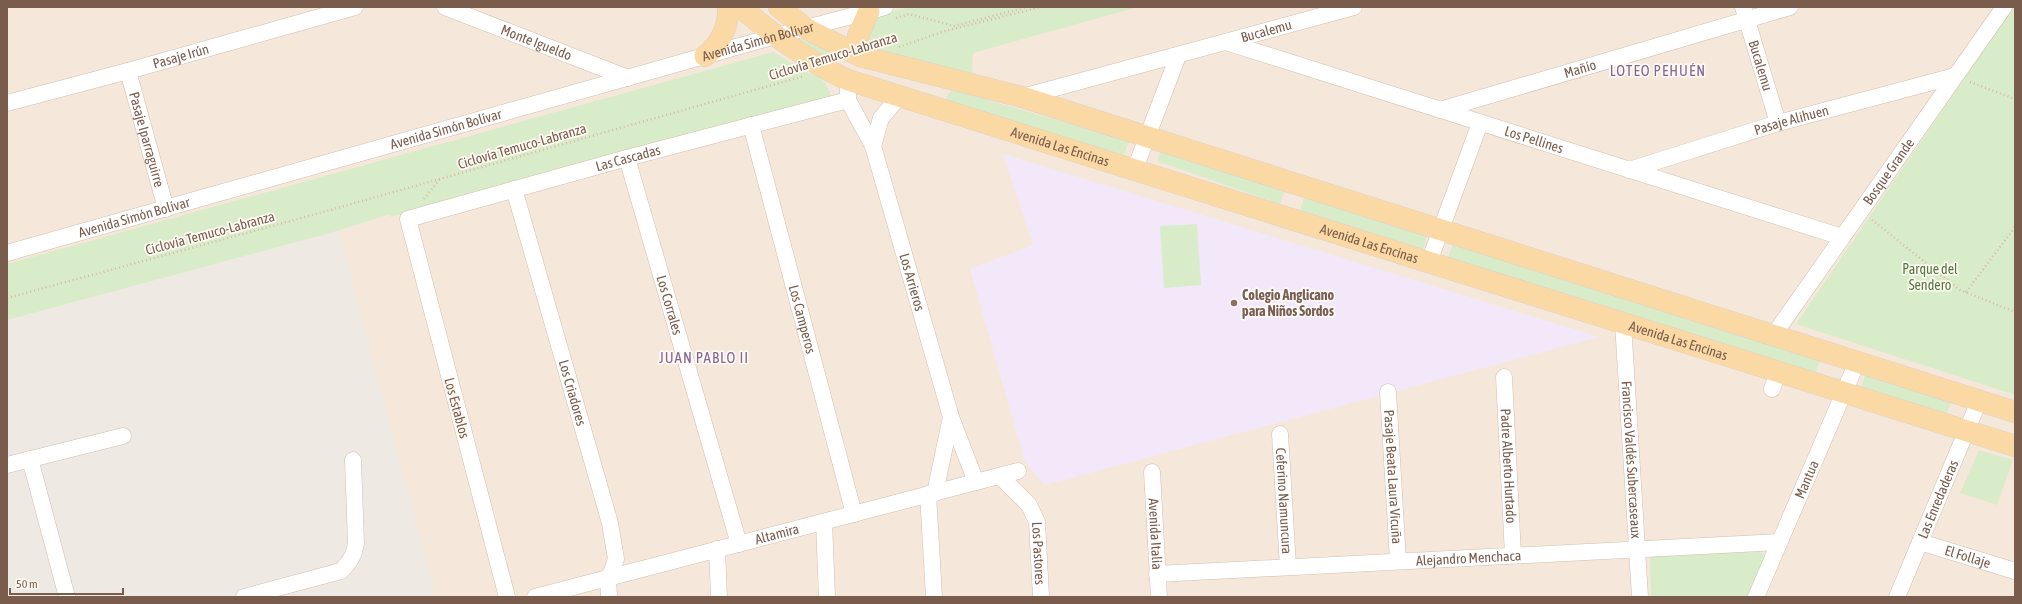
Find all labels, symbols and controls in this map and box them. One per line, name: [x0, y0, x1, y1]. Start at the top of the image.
street label: Bucalemu: [1239, 16, 1293, 45]
street label: Avenida Simón Bolívar: [700, 18, 816, 64]
street label: Monte Igueldo: [499, 22, 574, 63]
street label: Ciclovía Temuco-Labranza: [767, 29, 899, 83]
street label: Bucalemu: [1745, 38, 1776, 93]
street label: Pasaje Irún: [151, 41, 211, 72]
street label: Mañío: [1562, 57, 1598, 81]
district label: LOTEO PEHUÉN: [1610, 62, 1706, 79]
street label: Pasaje Iparraguirre: [126, 90, 168, 189]
street label: Pasaje Alihuen: [1752, 102, 1830, 138]
street label: Avenida Simón Bolívar: [388, 105, 504, 152]
street label: Ciclovía Temuco-Labranza: [456, 120, 588, 172]
street label: Los Pellines: [1503, 123, 1565, 156]
street label: Avenida Las Encinas: [1009, 124, 1111, 169]
street label: Bosque Grande: [1860, 135, 1917, 208]
street label: Las Cascadas: [594, 142, 662, 174]
street label: Avenida Simón Bolívar: [77, 194, 192, 240]
street label: Ciclovía Temuco-Labranza: [144, 208, 276, 258]
street label: Avenida Las Encinas: [1318, 221, 1420, 266]
street label: Los Arrieros: [896, 251, 928, 313]
park label: Parque del Sendero: [1902, 261, 1958, 293]
street label: Los Corrales: [653, 273, 686, 337]
street label: Los Camperos: [786, 283, 819, 355]
place label: Colegio Anglicano para Niños Sordos: [1242, 287, 1335, 319]
marker: Colegio Anglicano para Niños Sordos: [1229, 298, 1239, 308]
street label: Avenida Las Encinas: [1627, 317, 1730, 363]
district label: JUAN PABLO II: [659, 349, 749, 366]
street label: Los Criadores: [556, 358, 590, 428]
street label: Los Establos: [441, 376, 473, 440]
street label: Francisco Valdés Subercaseaux: [1619, 380, 1644, 539]
street label: Padre Alberto Hurtado: [1498, 408, 1519, 524]
street label: Pasaje Beata Laura Vicuña: [1381, 409, 1405, 544]
street label: Ceferino Namuncura: [1273, 447, 1295, 554]
street label: Mantua: [1791, 458, 1822, 501]
street label: Las Enredaderas: [1914, 458, 1961, 541]
street label: Avenida Italia: [1145, 498, 1165, 570]
street label: Altamira: [753, 520, 801, 547]
street label: Los Pastores: [1029, 521, 1048, 585]
street label: El Follaje: [1943, 542, 1993, 571]
street label: Alejandro Menchaca: [1416, 547, 1522, 569]
scale bar: [10, 570, 123, 596]
text: 50 m: [16, 577, 38, 591]

